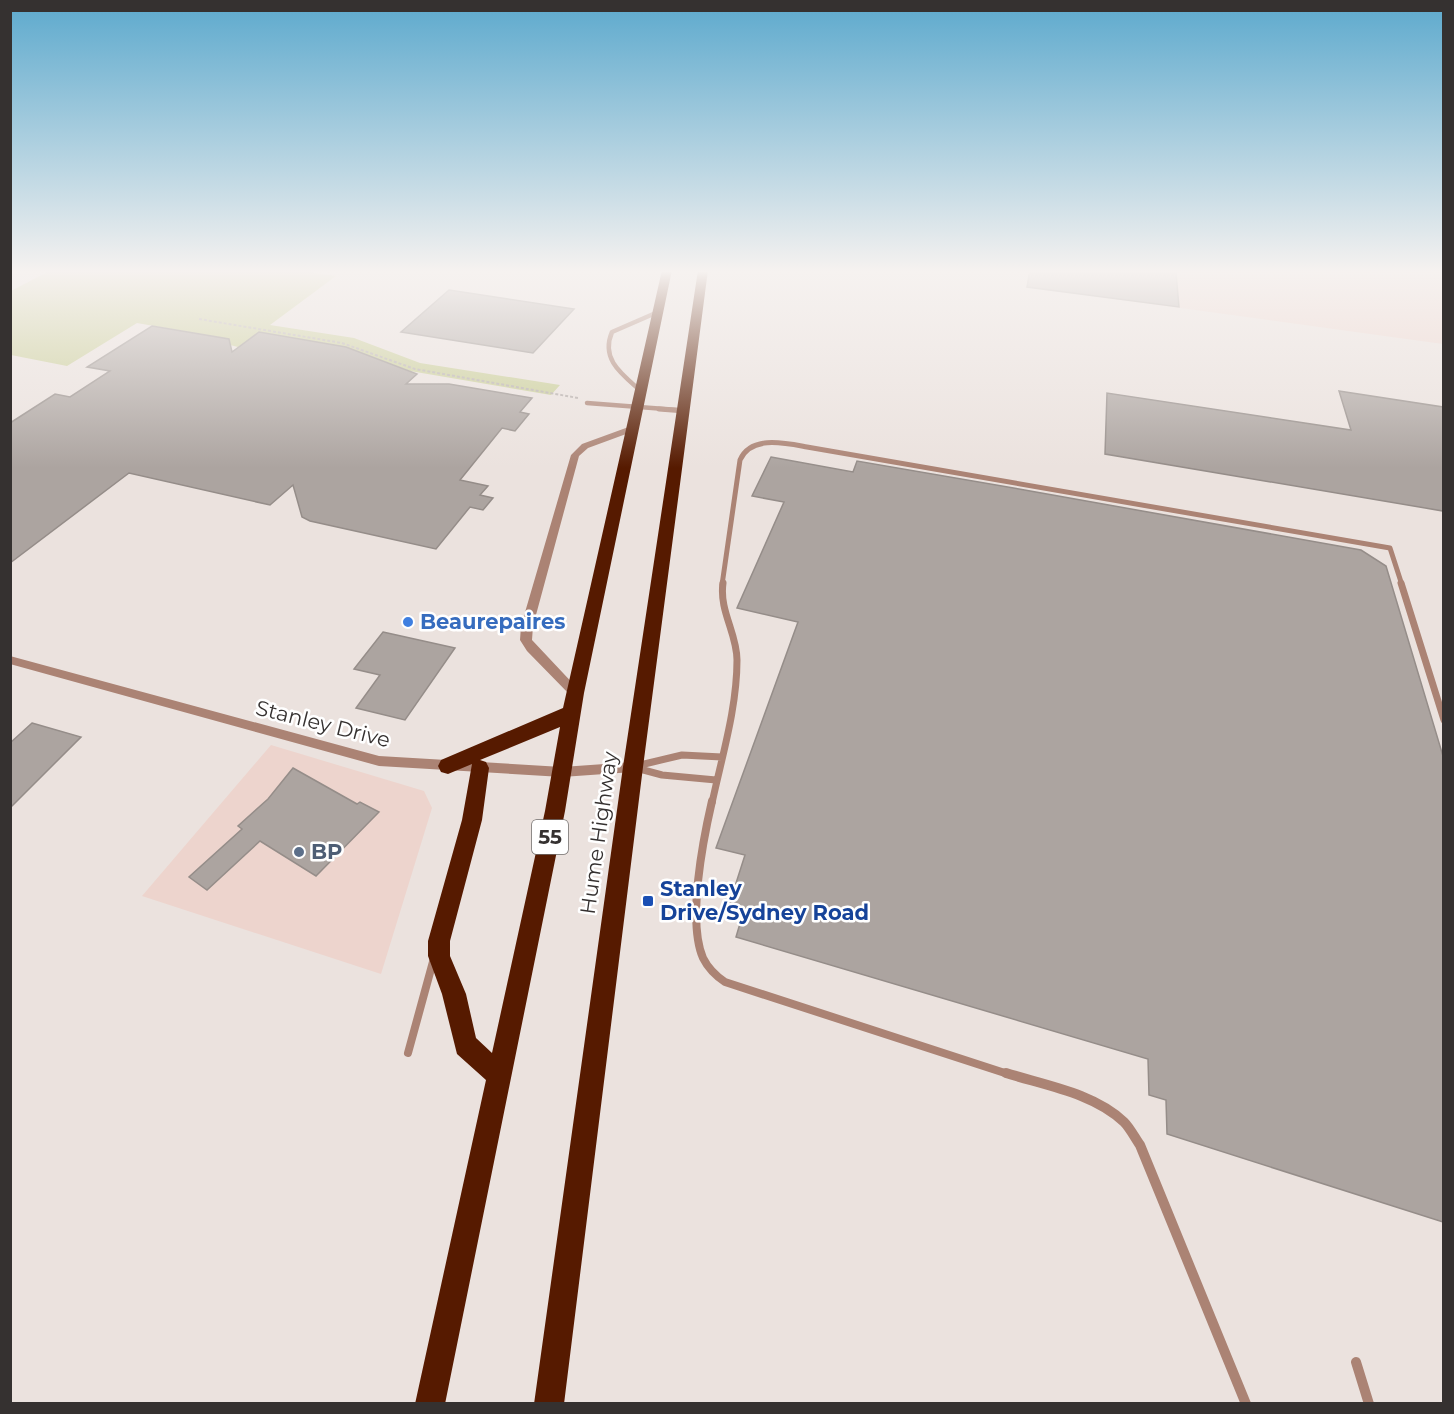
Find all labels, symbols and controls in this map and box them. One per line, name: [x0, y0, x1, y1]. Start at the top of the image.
place label: Beaurepaires: [420, 609, 565, 634]
marker: Beaurepaires: [401, 615, 415, 629]
street label: Stanley Drive: [253, 695, 393, 752]
street label: Hume Highway: [575, 749, 622, 916]
road number: 55: [532, 820, 568, 854]
place label: BP: [311, 839, 342, 864]
marker: BP: [292, 845, 306, 859]
place label: Stanley Drive/Sydney Road: [660, 876, 869, 925]
marker: Stanley Drive/Sydney Road: [641, 894, 655, 908]

